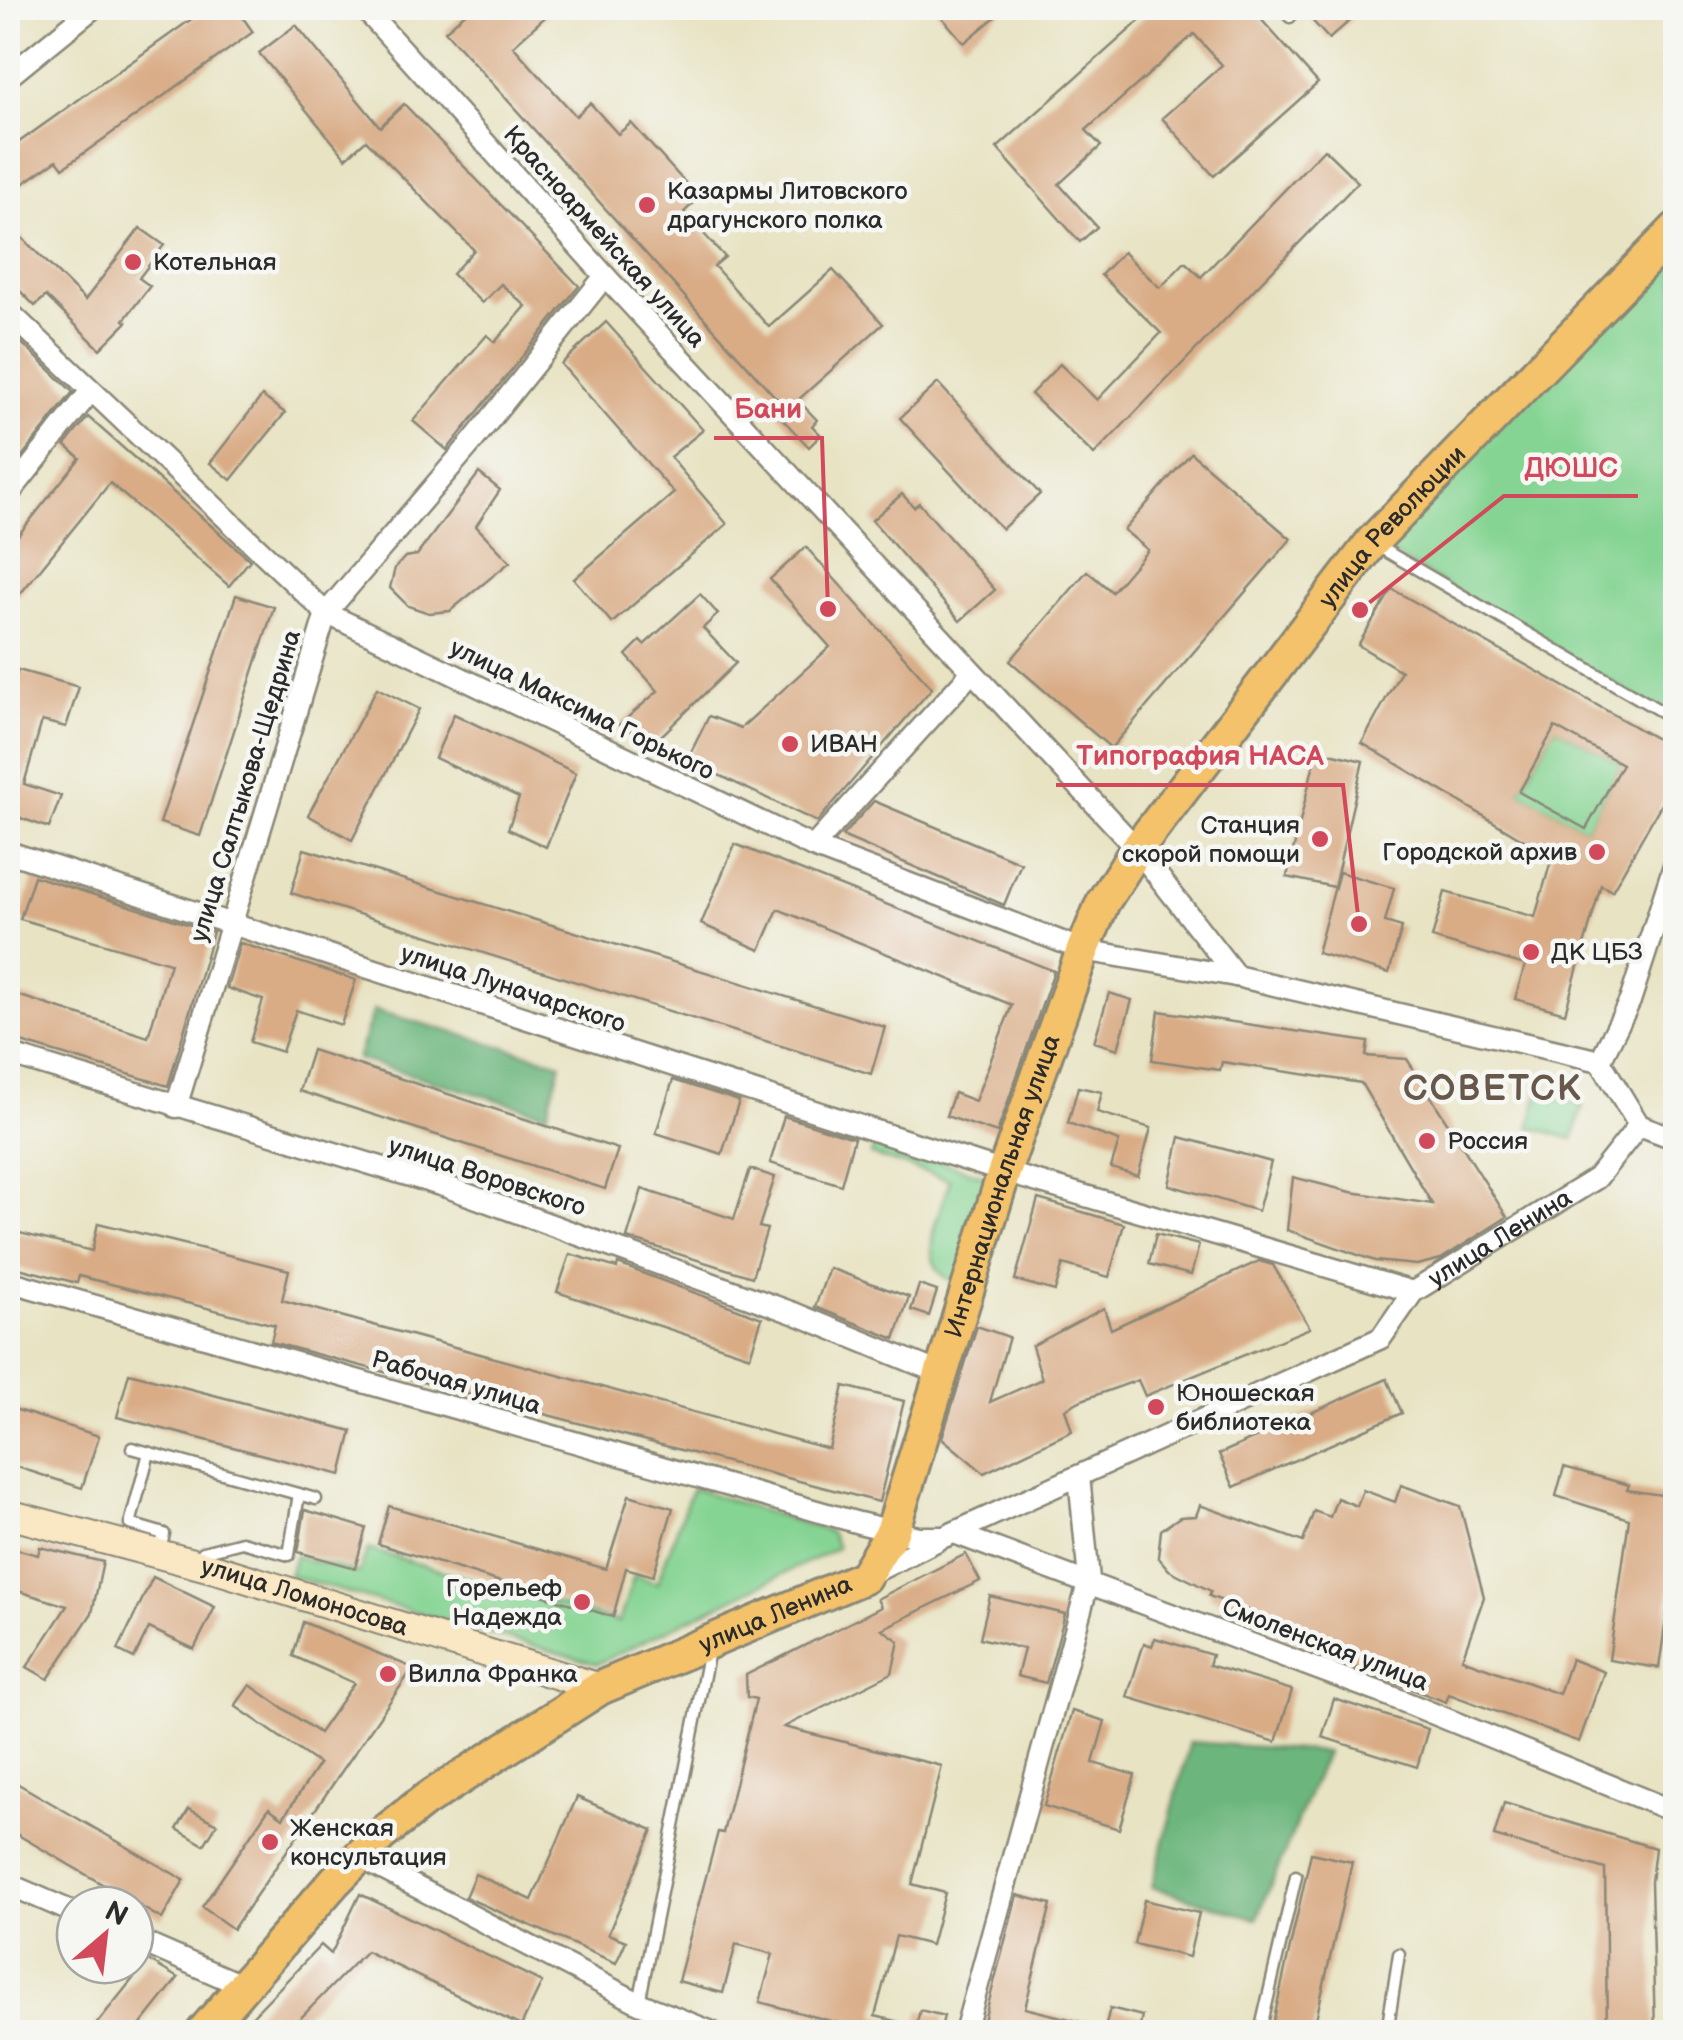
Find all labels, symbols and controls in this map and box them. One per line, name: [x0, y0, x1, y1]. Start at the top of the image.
street label: Красноармейская улица: [496, 120, 712, 354]
place label: Казармы Литовского драгунского полка: [667, 176, 908, 236]
marker: Казармы Литовского драгунского полка: [636, 194, 658, 216]
place label: Котельная: [153, 247, 277, 278]
marker: Котельная: [122, 251, 144, 273]
callout: Бани: [714, 380, 822, 438]
text: Бани: [734, 393, 802, 426]
callout: ДЮШС: [1504, 438, 1638, 496]
street label: улица Революции: [1312, 439, 1473, 614]
text: ДЮШС: [1524, 452, 1618, 485]
street label: улица Салтыкова-Щедрина: [184, 626, 308, 946]
street label: улица Максима Горького: [445, 632, 719, 788]
callout: Типография НАСА: [1056, 727, 1343, 785]
place label: ИВАН: [810, 729, 878, 760]
marker: ИВАН: [779, 733, 801, 755]
text: Типография НАСА: [1076, 740, 1324, 773]
place label: Станция скорой помощи: [1122, 810, 1300, 870]
marker: Станция скорой помощи: [1309, 828, 1331, 850]
place label: Городской архив: [1382, 837, 1577, 868]
marker: Городской архив: [1586, 841, 1608, 863]
place label: ДК ЦБЗ: [1551, 937, 1643, 968]
street label: улица Луначарского: [397, 938, 629, 1040]
marker: ДК ЦБЗ: [1520, 941, 1542, 963]
street label: Интернациональная улица: [938, 1030, 1067, 1341]
district label: СОВЕТСК: [1403, 1068, 1583, 1111]
place label: Россия: [1447, 1126, 1528, 1157]
marker: Россия: [1416, 1130, 1438, 1152]
street label: улица Воровского: [384, 1131, 590, 1223]
street label: улица Ленина: [1423, 1182, 1578, 1294]
street label: Рабочая улица: [368, 1344, 545, 1422]
place label: Юношеская библиотека: [1176, 1378, 1315, 1438]
marker: Юношеская библиотека: [1145, 1396, 1167, 1418]
street label: улица Ломоносова: [198, 1550, 412, 1643]
street label: улица Ленина: [694, 1568, 857, 1660]
place label: Горельеф Надежда: [446, 1573, 562, 1633]
marker: Горельеф Надежда: [571, 1591, 593, 1613]
street label: Смоленская улица: [1218, 1591, 1433, 1699]
place label: Вилла Франка: [408, 1659, 578, 1690]
marker: Вилла Франка: [377, 1663, 399, 1685]
place label: Женская консультация: [290, 1813, 447, 1873]
marker: Женская консультация: [259, 1831, 281, 1853]
north arrow: [55, 1885, 155, 1985]
text: N: [99, 1895, 133, 1934]

